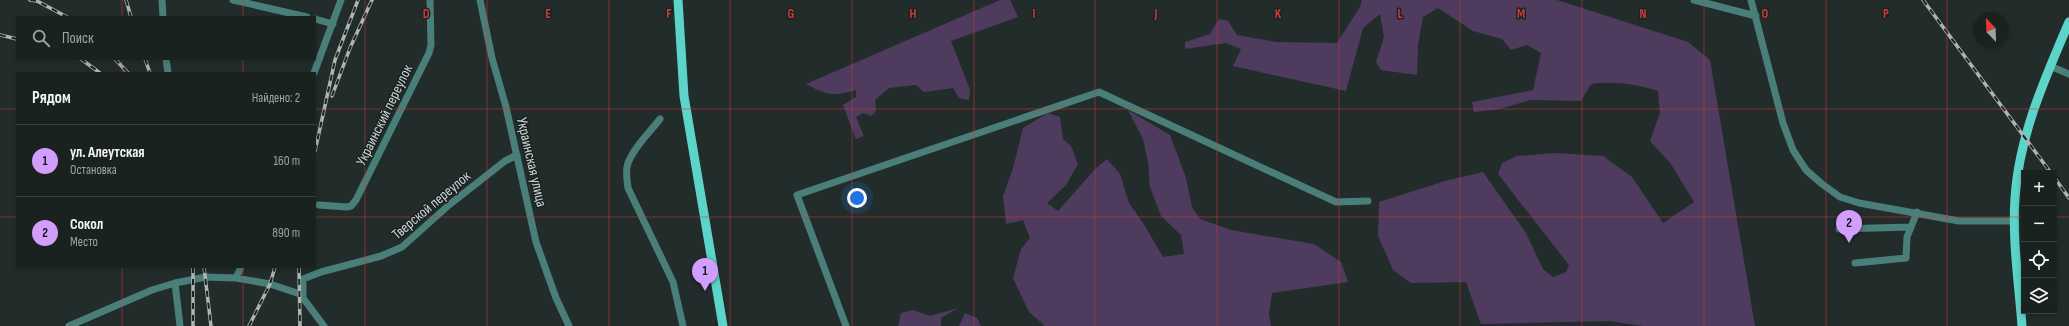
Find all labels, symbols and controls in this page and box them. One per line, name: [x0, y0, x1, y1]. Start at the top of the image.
text: D: [423, 6, 430, 22]
text: E: [545, 6, 551, 22]
text: F: [666, 6, 672, 22]
text: G: [788, 6, 795, 22]
text: H: [910, 6, 917, 22]
text: I: [1033, 6, 1036, 22]
text: J: [1154, 6, 1158, 22]
text: K: [1275, 6, 1282, 22]
text: L: [1397, 6, 1403, 22]
text: M: [1517, 6, 1525, 22]
text: N: [1640, 6, 1647, 22]
text: O: [1762, 6, 1769, 22]
text: P: [1883, 6, 1889, 22]
north arrow: [1973, 12, 2009, 48]
search box: [16, 16, 316, 60]
icon: search: [30, 27, 52, 49]
text: Поиск: [62, 29, 94, 48]
street label: Украинский переулок: [352, 61, 417, 169]
text: Рядом: [32, 88, 71, 108]
text: Найдено: 2: [252, 90, 300, 106]
street label: Украинская улица: [512, 116, 551, 209]
text: ул. Алеутская: [70, 143, 145, 162]
text: 1: [42, 153, 48, 169]
text: 160 m: [274, 153, 300, 169]
text: Остановка: [70, 162, 117, 178]
street label: Тверской переулок: [388, 167, 475, 244]
map controls: [2021, 170, 2057, 314]
button: +: [2021, 170, 2057, 206]
your location: [847, 188, 867, 208]
button: −: [2021, 206, 2057, 242]
pin: 2: [1836, 210, 1862, 243]
text: Сокол: [70, 215, 103, 234]
text: 2: [42, 225, 48, 241]
text: 890 m: [272, 225, 300, 241]
text: Место: [70, 234, 98, 250]
button: locate: [2021, 242, 2057, 278]
pin: 1: [692, 258, 718, 291]
button: layers: [2021, 278, 2057, 314]

